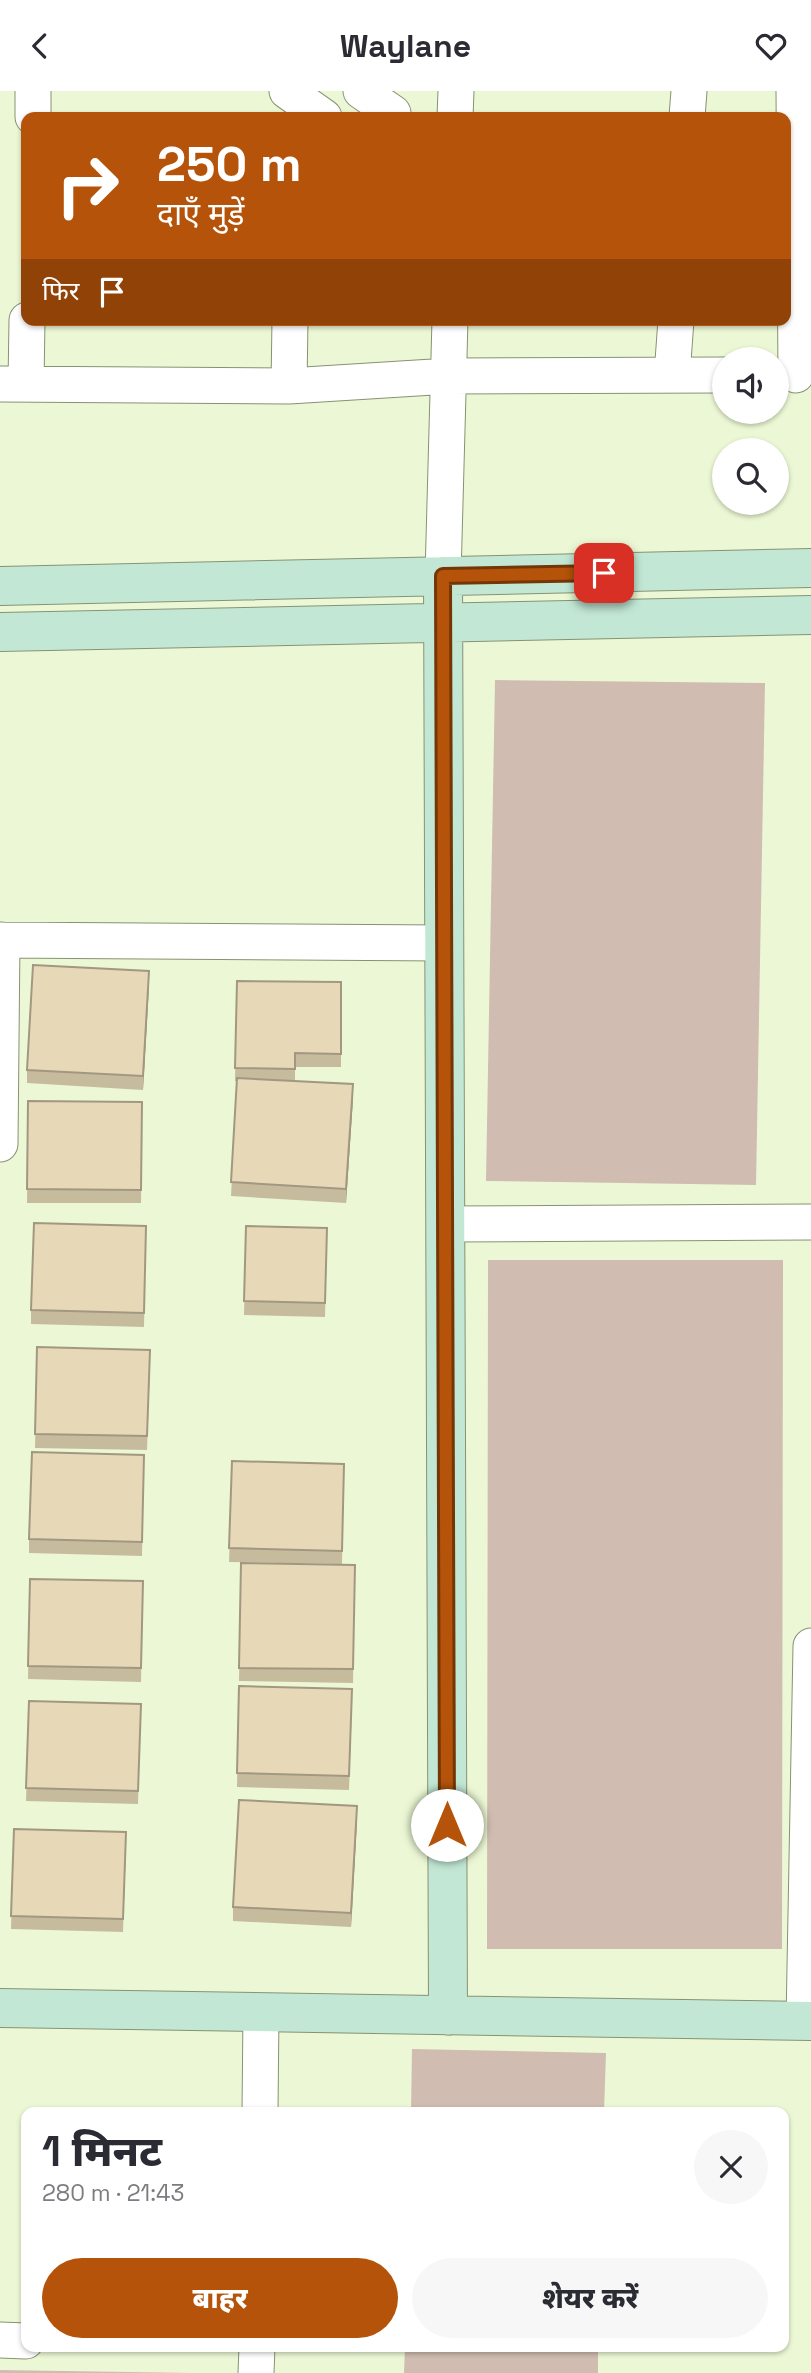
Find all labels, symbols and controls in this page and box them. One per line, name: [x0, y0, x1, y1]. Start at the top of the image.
text: Waylane: [340, 26, 471, 66]
icon: back: [21, 27, 59, 65]
icon: heart: [752, 27, 790, 65]
text: 250 m: [157, 133, 302, 195]
icon: right: [42, 140, 133, 231]
text: दाएँ मुड़ें: [157, 194, 244, 234]
icon: arrive: [93, 273, 131, 311]
text: फिर: [42, 274, 79, 308]
map controls: [712, 347, 789, 515]
button: sound: [712, 347, 789, 424]
button: search: [712, 438, 789, 515]
pin: [574, 543, 634, 603]
icon: arrive: [585, 554, 623, 592]
position arrow: [410, 1788, 484, 1862]
text: 1 मिनट: [42, 2125, 162, 2178]
button: close: [694, 2130, 768, 2204]
text: 280 m · 21:43: [42, 2178, 184, 2208]
button: बाहर: [42, 2258, 398, 2338]
button: शेयर करें: [412, 2258, 768, 2338]

